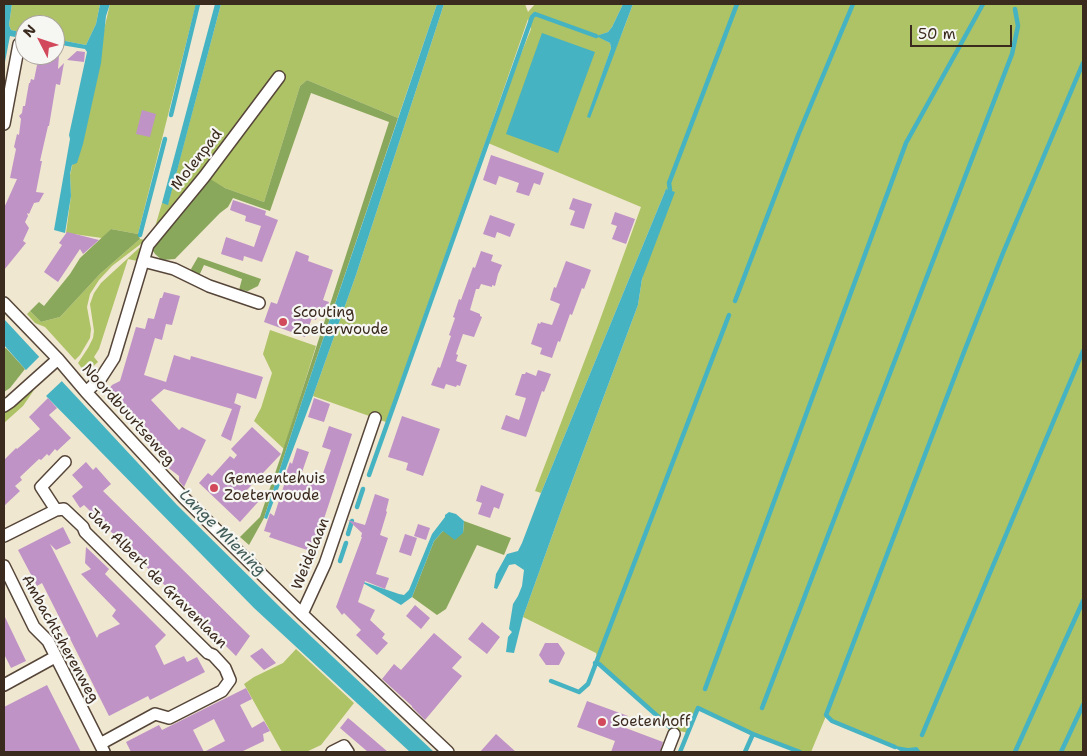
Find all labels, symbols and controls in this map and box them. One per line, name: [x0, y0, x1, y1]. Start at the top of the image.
north arrow: [15, 15, 65, 65]
scale bar: [912, 15, 1014, 47]
text: N: [19, 21, 40, 41]
text: 50 m: [918, 24, 956, 44]
street label: Molenpad: [168, 126, 226, 194]
place label: Scouting Zoeterwoude: [293, 304, 389, 339]
marker: Scouting Zoeterwoude: [277, 316, 289, 328]
street label: Noordbuurtseweg: [78, 361, 178, 469]
place label: Gemeentehuis Zoeterwoude: [224, 470, 326, 505]
marker: Gemeentehuis Zoeterwoude: [208, 482, 220, 494]
water label: Lange Miening: [175, 486, 269, 580]
street label: Jan Albert de Gravenlaan: [83, 505, 231, 653]
street label: Weidelaan: [288, 515, 334, 593]
street label: Ambachtsherenweg: [17, 572, 103, 706]
place label: Soetenhoff: [612, 713, 690, 731]
marker: Soetenhoff: [596, 716, 608, 728]

